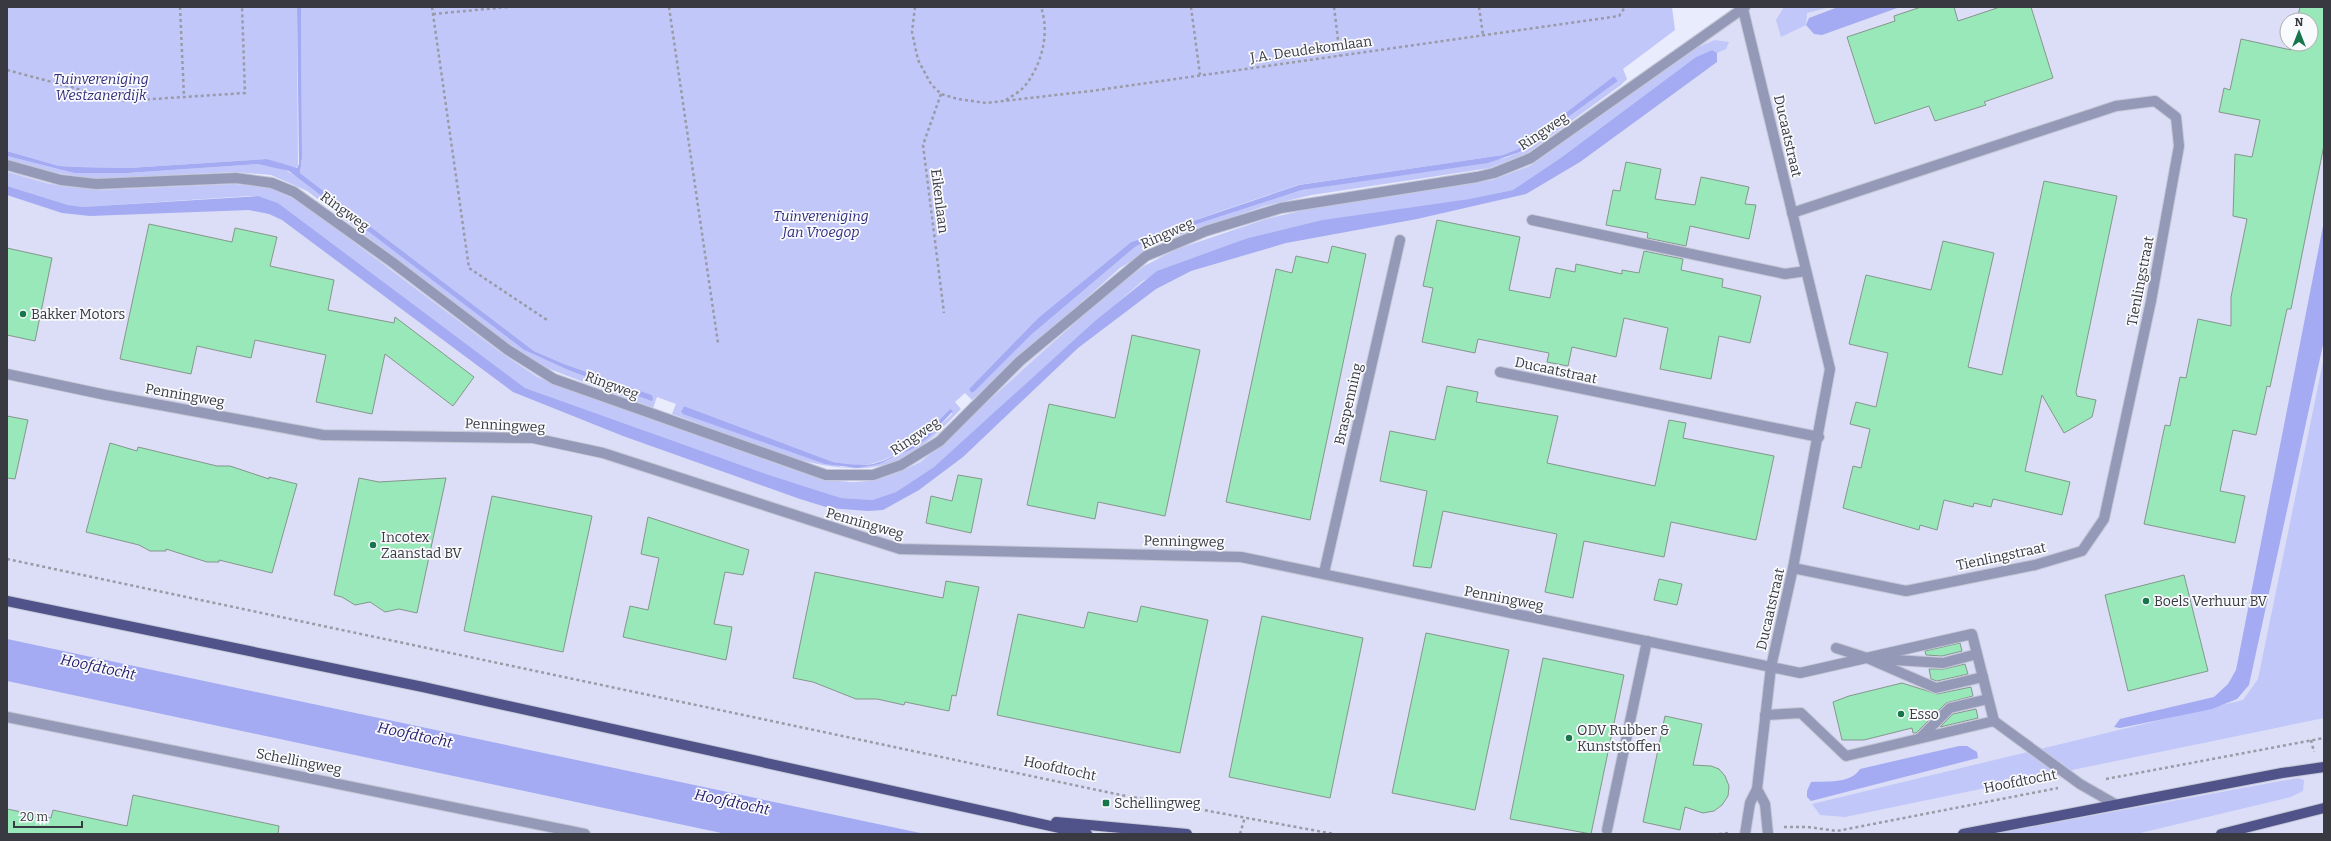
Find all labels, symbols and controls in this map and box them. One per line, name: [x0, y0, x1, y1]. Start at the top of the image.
north arrow: [2279, 12, 2319, 52]
text: N: [2295, 16, 2304, 29]
street label: J.A. Deudekomlaan: [1248, 33, 1373, 67]
park label: Tuinvereniging Westzanerdijk: [53, 71, 149, 104]
street label: Ducaatstraat: [1770, 93, 1805, 179]
street label: Ringweg: [1515, 109, 1571, 154]
street label: Eikenlaan: [927, 168, 952, 234]
street label: Ringweg: [317, 188, 373, 235]
park label: Tuinvereniging Jan Vroegop: [773, 208, 869, 241]
street label: Ringweg: [1138, 214, 1196, 253]
street label: Tienlingstraat: [2123, 235, 2158, 327]
place label: Bakker Motors: [31, 306, 125, 323]
marker: Bakker Motors: [18, 309, 28, 319]
street label: Ducaatstraat: [1513, 353, 1599, 387]
street label: Braspenning: [1331, 361, 1366, 447]
street label: Ringweg: [583, 368, 641, 403]
street label: Penningweg: [144, 380, 226, 411]
street label: Ringweg: [887, 414, 943, 459]
street label: Penningweg: [464, 415, 546, 436]
street label: Penningweg: [824, 504, 906, 543]
place label: Incotex Zaanstad BV: [381, 529, 462, 562]
street label: Penningweg: [1144, 532, 1225, 551]
street label: Tienlingstraat: [1955, 539, 2047, 574]
marker: Incotex Zaanstad BV: [368, 540, 378, 550]
street label: Ducaatstraat: [1753, 566, 1788, 652]
street label: Penningweg: [1463, 582, 1545, 615]
place label: Boels Verhuur BV: [2154, 593, 2267, 610]
marker: Boels Verhuur BV: [2141, 596, 2151, 606]
water label: Hoofdtocht: [59, 650, 138, 684]
place label: Esso: [1909, 706, 1939, 723]
marker: Esso: [1896, 709, 1906, 719]
water label: Hoofdtocht: [376, 718, 455, 752]
place label: ODV Rubber & Kunststoffen: [1577, 722, 1670, 755]
marker: ODV Rubber & Kunststoffen: [1564, 733, 1574, 743]
street label: Schellingweg: [255, 745, 343, 778]
street label: Hoofdtocht: [1022, 753, 1098, 784]
street label: Hoofdtocht: [1982, 766, 2058, 797]
water label: Hoofdtocht: [693, 785, 772, 819]
place label: Schellingweg: [1114, 795, 1201, 812]
marker: Schellingweg: [1101, 798, 1111, 808]
scale bar: [14, 803, 82, 829]
text: 20 m: [20, 810, 49, 824]

